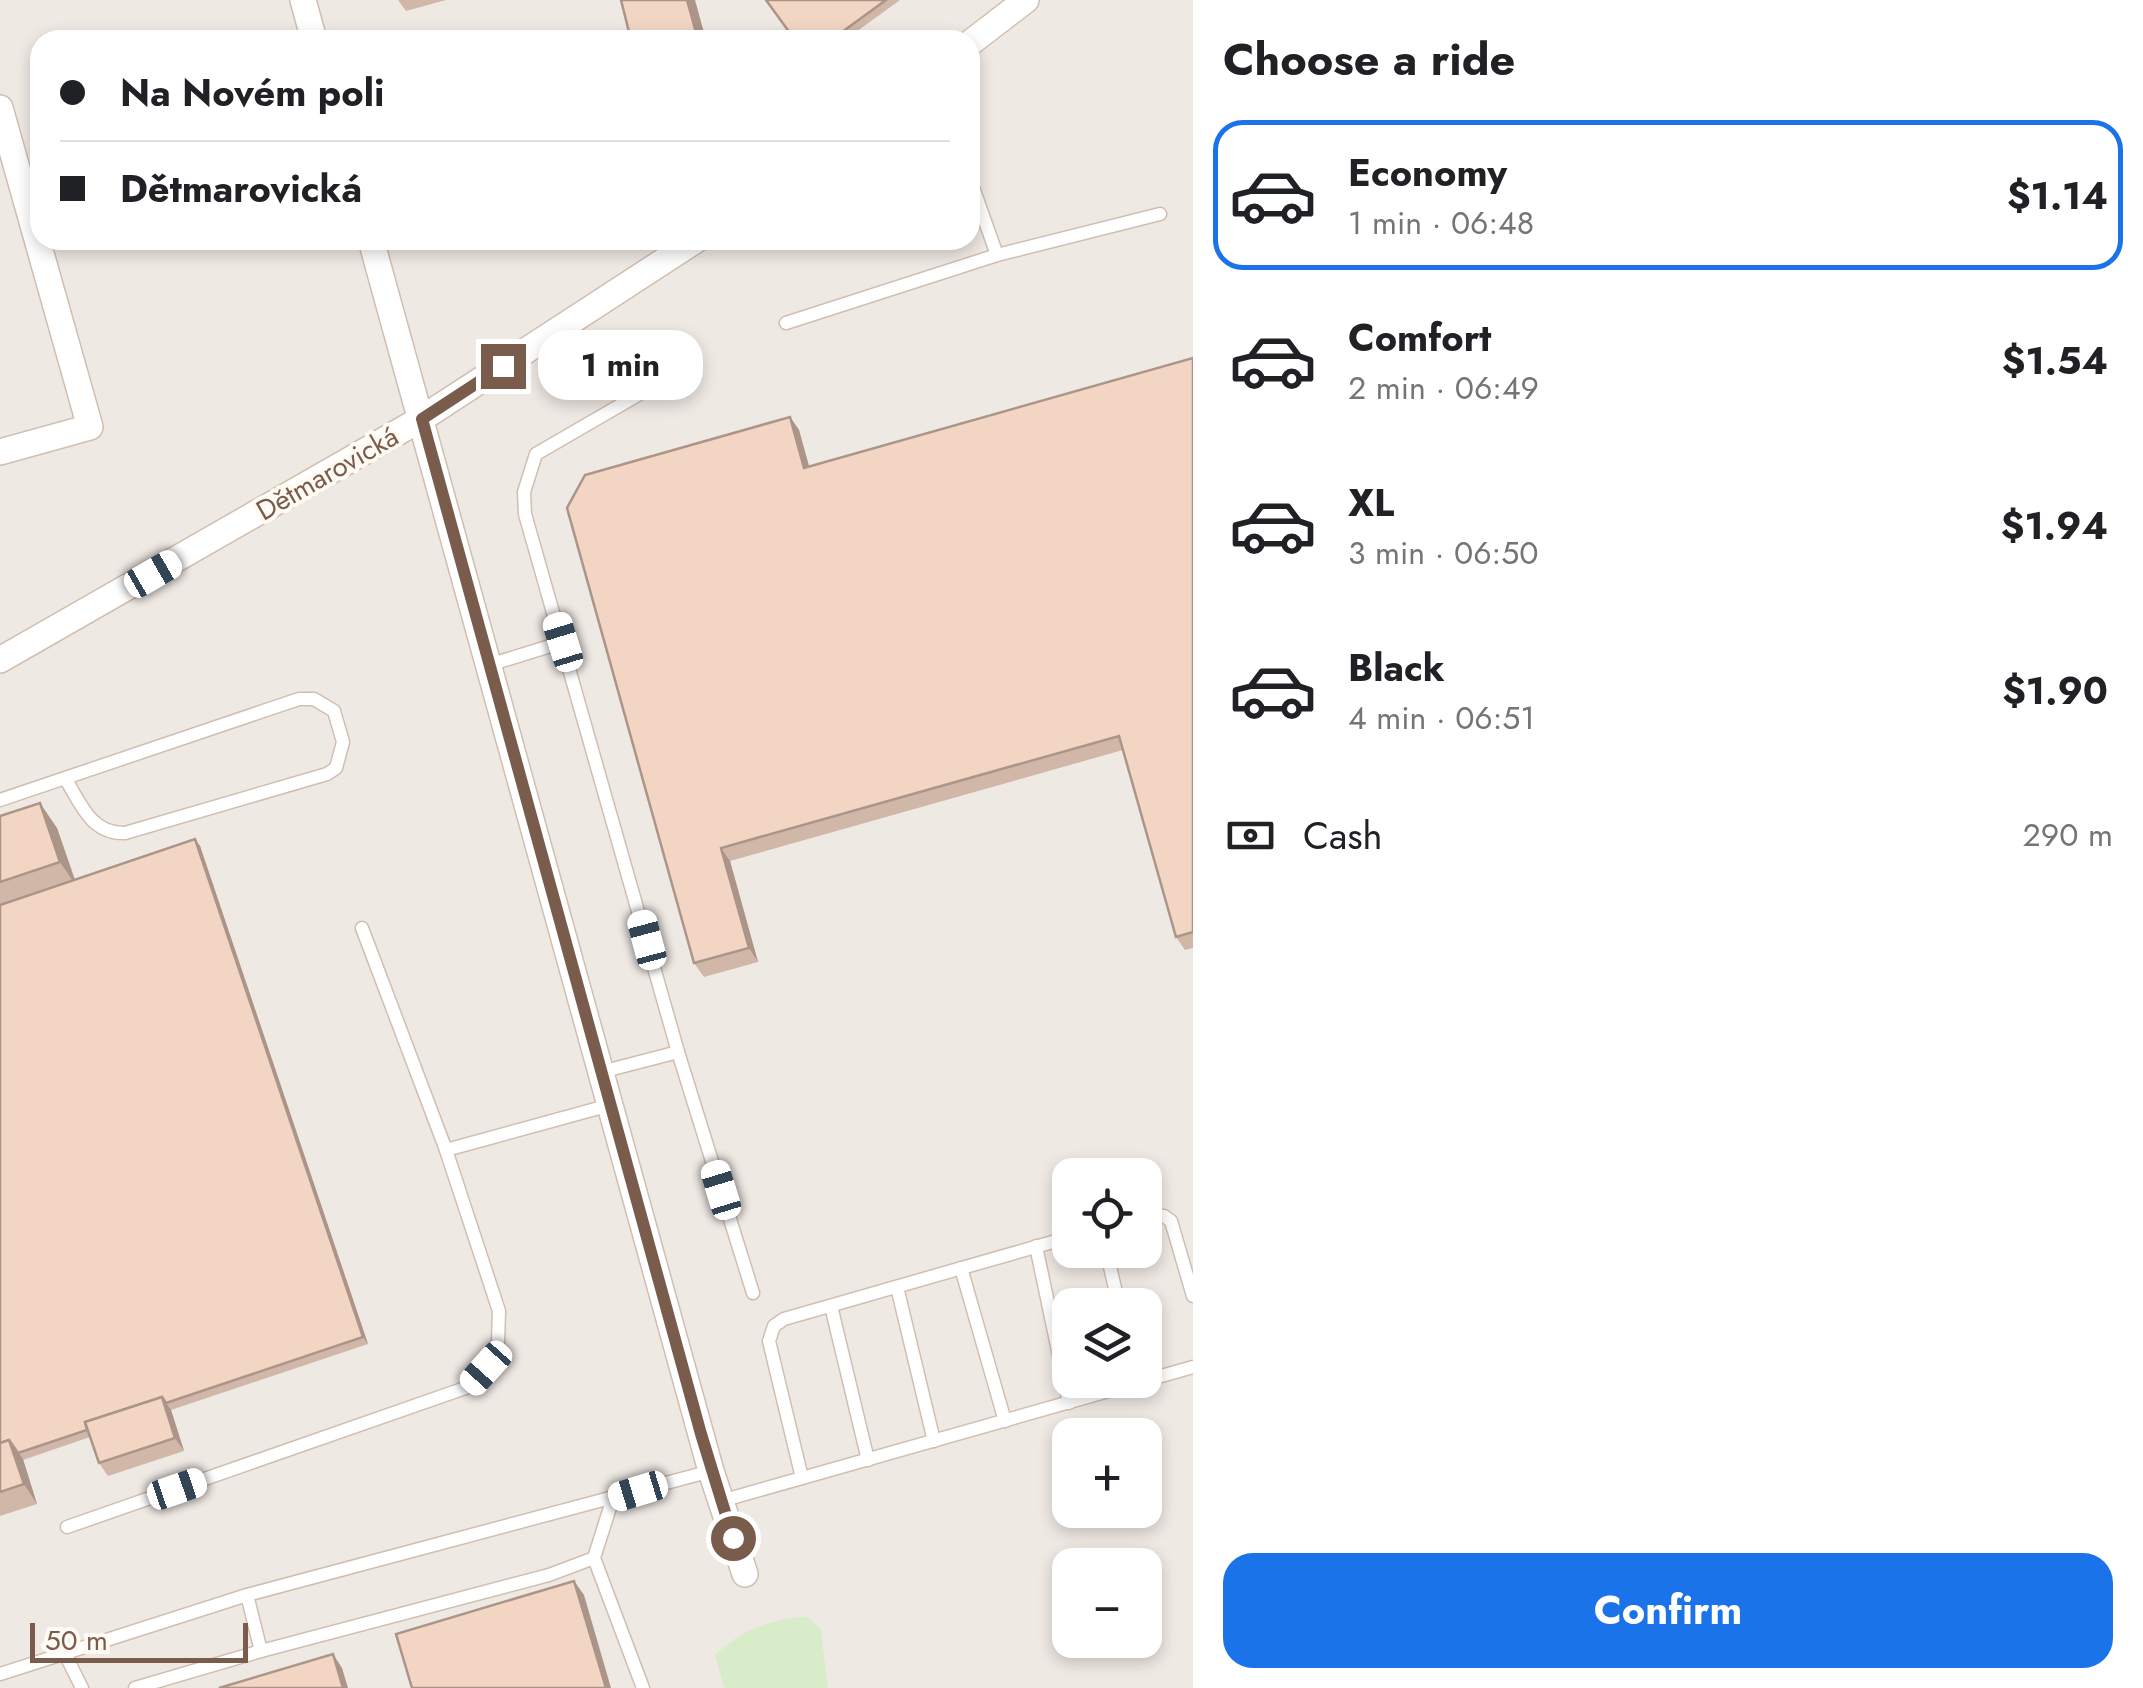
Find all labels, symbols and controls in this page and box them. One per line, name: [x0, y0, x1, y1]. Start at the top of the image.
text: Choose a ride: [1223, 27, 1515, 92]
text: Na Novém poli: [120, 65, 384, 120]
text: Economy: [1348, 145, 1507, 200]
icon: car: [1228, 150, 1318, 240]
text: Dětmarovická: [120, 161, 362, 216]
text: $1.14: [2007, 168, 2108, 223]
text: 1 min · 06:48: [1348, 200, 1534, 246]
text: Comfort: [1348, 310, 1491, 365]
icon: car: [1228, 315, 1318, 405]
callout: 1 min: [538, 331, 703, 401]
text: $1.54: [2002, 333, 2108, 388]
text: 1 min: [581, 342, 660, 388]
route end: [481, 344, 526, 389]
text: 2 min · 06:49: [1348, 365, 1539, 411]
street label: Dětmarovická: [248, 416, 406, 531]
text: XL: [1348, 475, 1394, 530]
icon: car: [1228, 480, 1318, 570]
text: $1.94: [2001, 498, 2108, 553]
text: 3 min · 06:50: [1348, 530, 1538, 576]
car: [120, 546, 186, 602]
car: [540, 609, 586, 675]
text: Black: [1348, 640, 1445, 695]
icon: car: [1228, 645, 1318, 735]
text: $1.90: [2002, 663, 2108, 718]
text: 4 min · 06:51: [1348, 695, 1535, 741]
icon: cash: [1223, 808, 1278, 863]
text: Cash: [1303, 808, 1383, 863]
text: 290 m: [2023, 812, 2113, 858]
car: [625, 907, 669, 973]
car: [698, 1157, 744, 1223]
map controls: [1052, 1158, 1162, 1658]
button: locate: [1052, 1158, 1162, 1268]
button: layers: [1052, 1288, 1162, 1398]
car: [455, 1336, 517, 1400]
button: +: [1052, 1418, 1162, 1528]
car: [144, 1465, 210, 1513]
car: [605, 1468, 671, 1514]
route start: [711, 1516, 756, 1561]
button: −: [1052, 1548, 1162, 1658]
button: Confirm: [1223, 1553, 2113, 1668]
scale bar: [30, 1618, 248, 1662]
text: 50 m: [45, 1620, 108, 1661]

